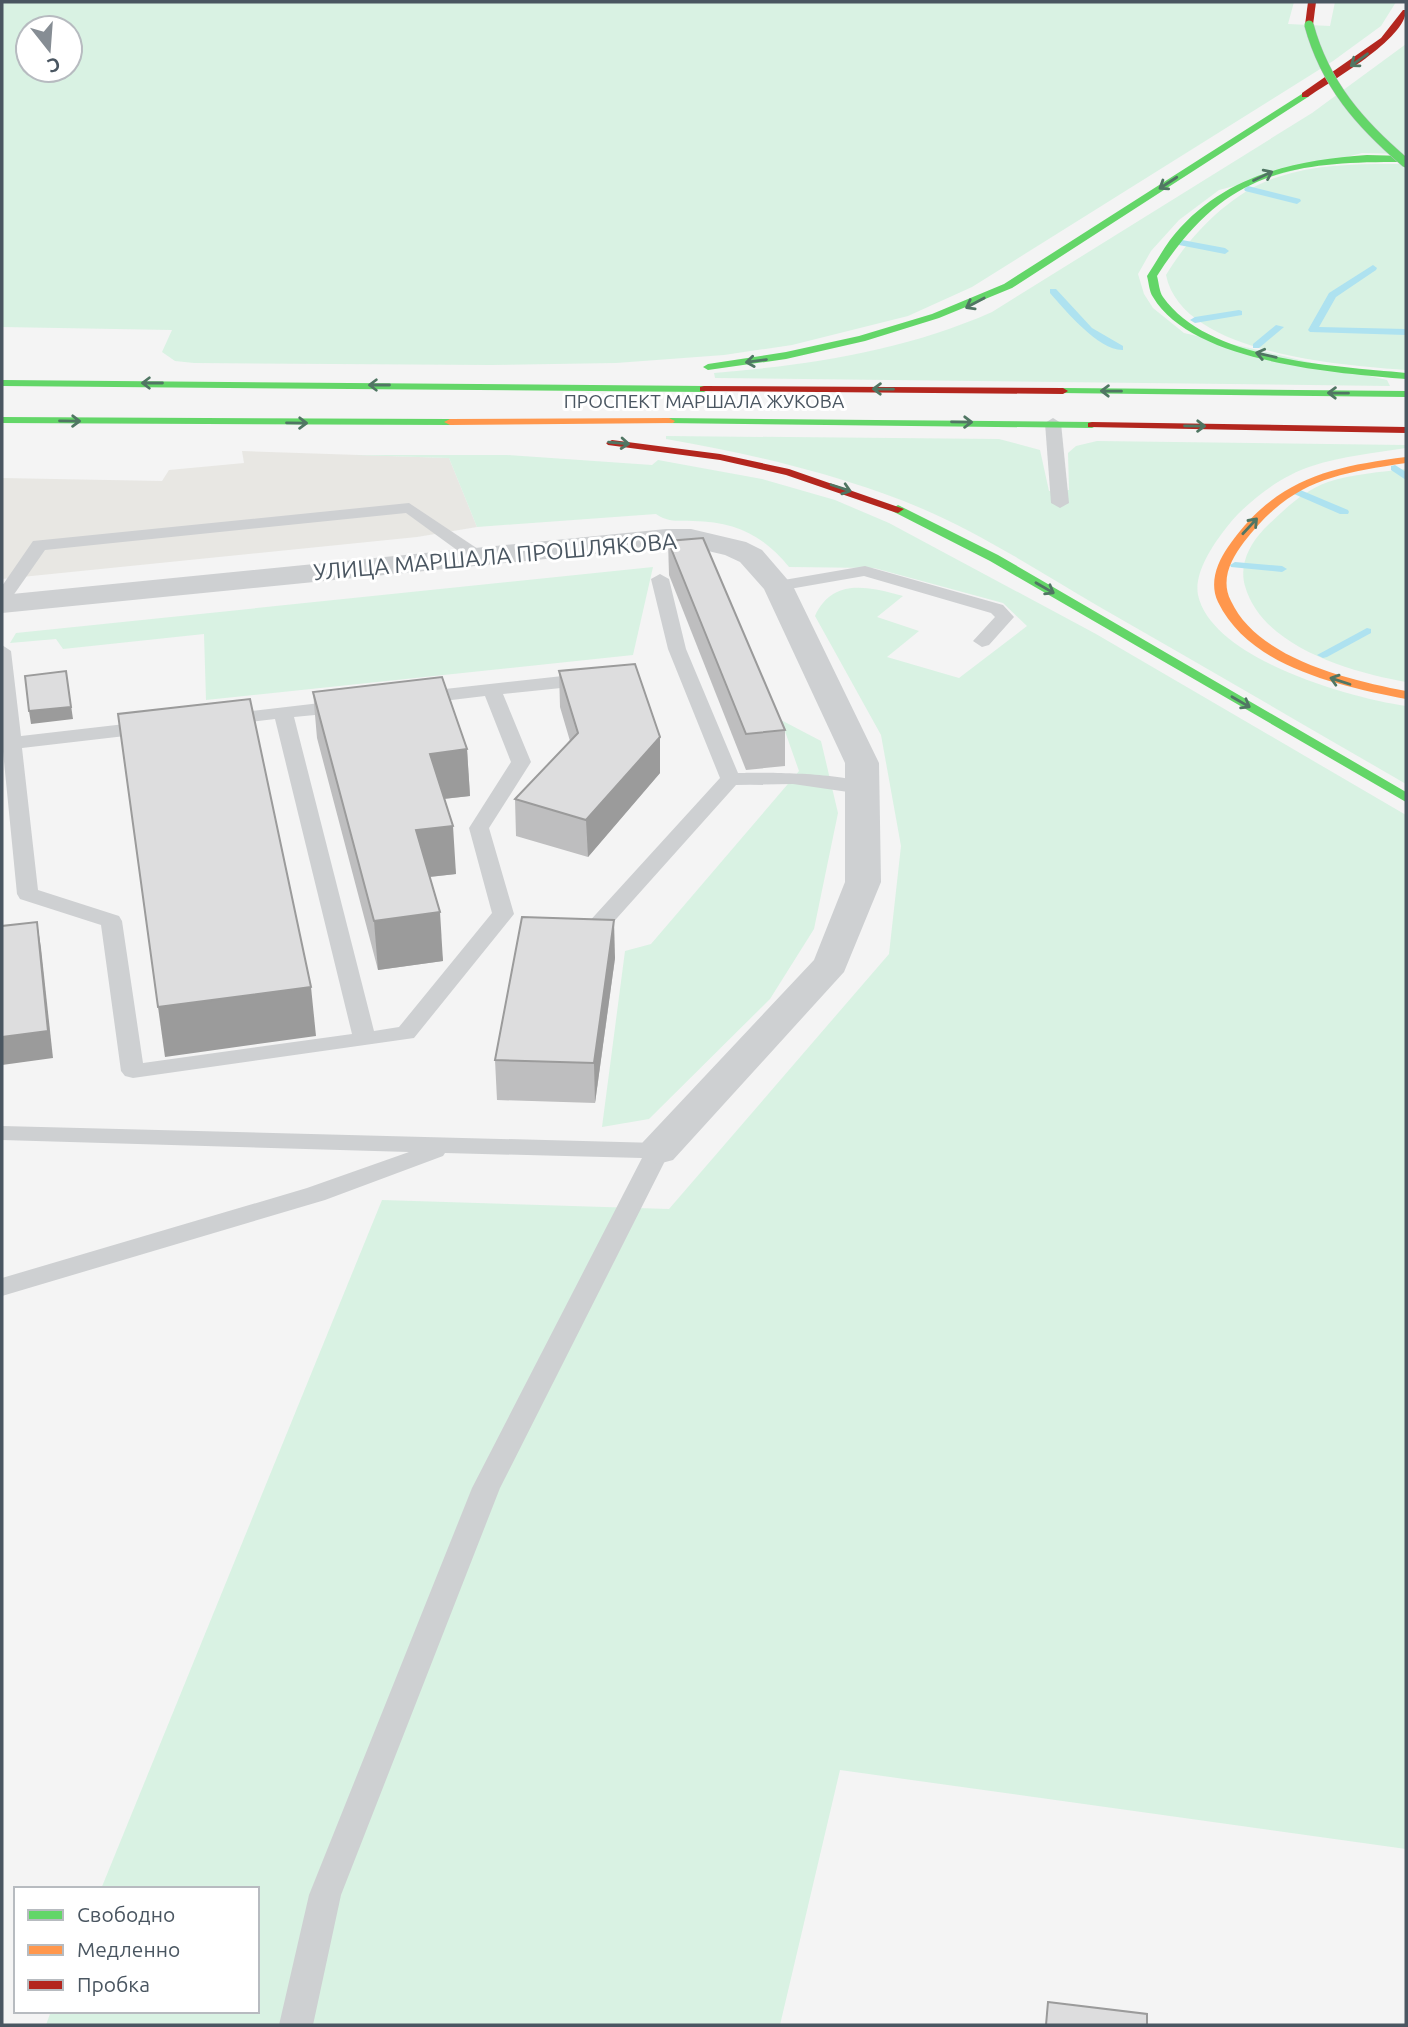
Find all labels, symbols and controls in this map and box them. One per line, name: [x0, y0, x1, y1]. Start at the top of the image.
north arrow: [14, 14, 84, 84]
text: С: [45, 53, 63, 78]
one-way arrow: [1350, 53, 1369, 67]
one-way arrow: [1252, 169, 1273, 182]
one-way arrow: [1159, 176, 1178, 191]
one-way arrow: [965, 297, 986, 311]
one-way arrow: [1255, 347, 1278, 361]
one-way arrow: [745, 354, 768, 367]
one-way arrow: [141, 376, 164, 390]
one-way arrow: [368, 378, 391, 392]
one-way arrow: [872, 382, 895, 396]
one-way arrow: [1099, 384, 1122, 398]
one-way arrow: [1327, 386, 1350, 400]
street label: ПРОСПЕКТ МАРШАЛА ЖУКОВА: [564, 390, 845, 412]
one-way arrow: [58, 414, 81, 428]
one-way arrow: [951, 415, 974, 429]
one-way arrow: [286, 416, 309, 430]
one-way arrow: [1183, 419, 1206, 433]
one-way arrow: [607, 437, 629, 450]
one-way arrow: [830, 482, 852, 495]
one-way arrow: [1241, 518, 1258, 535]
street label: УЛИЦА МАРШАЛА ПРОШЛЯКОВА: [312, 528, 678, 584]
one-way arrow: [1034, 581, 1054, 595]
one-way arrow: [1329, 673, 1351, 686]
one-way arrow: [1231, 695, 1251, 709]
legend: [14, 1887, 259, 2013]
text: Свободно: [77, 1902, 175, 1926]
text: Медленно: [77, 1937, 180, 1961]
text: Пробка: [77, 1972, 150, 1996]

